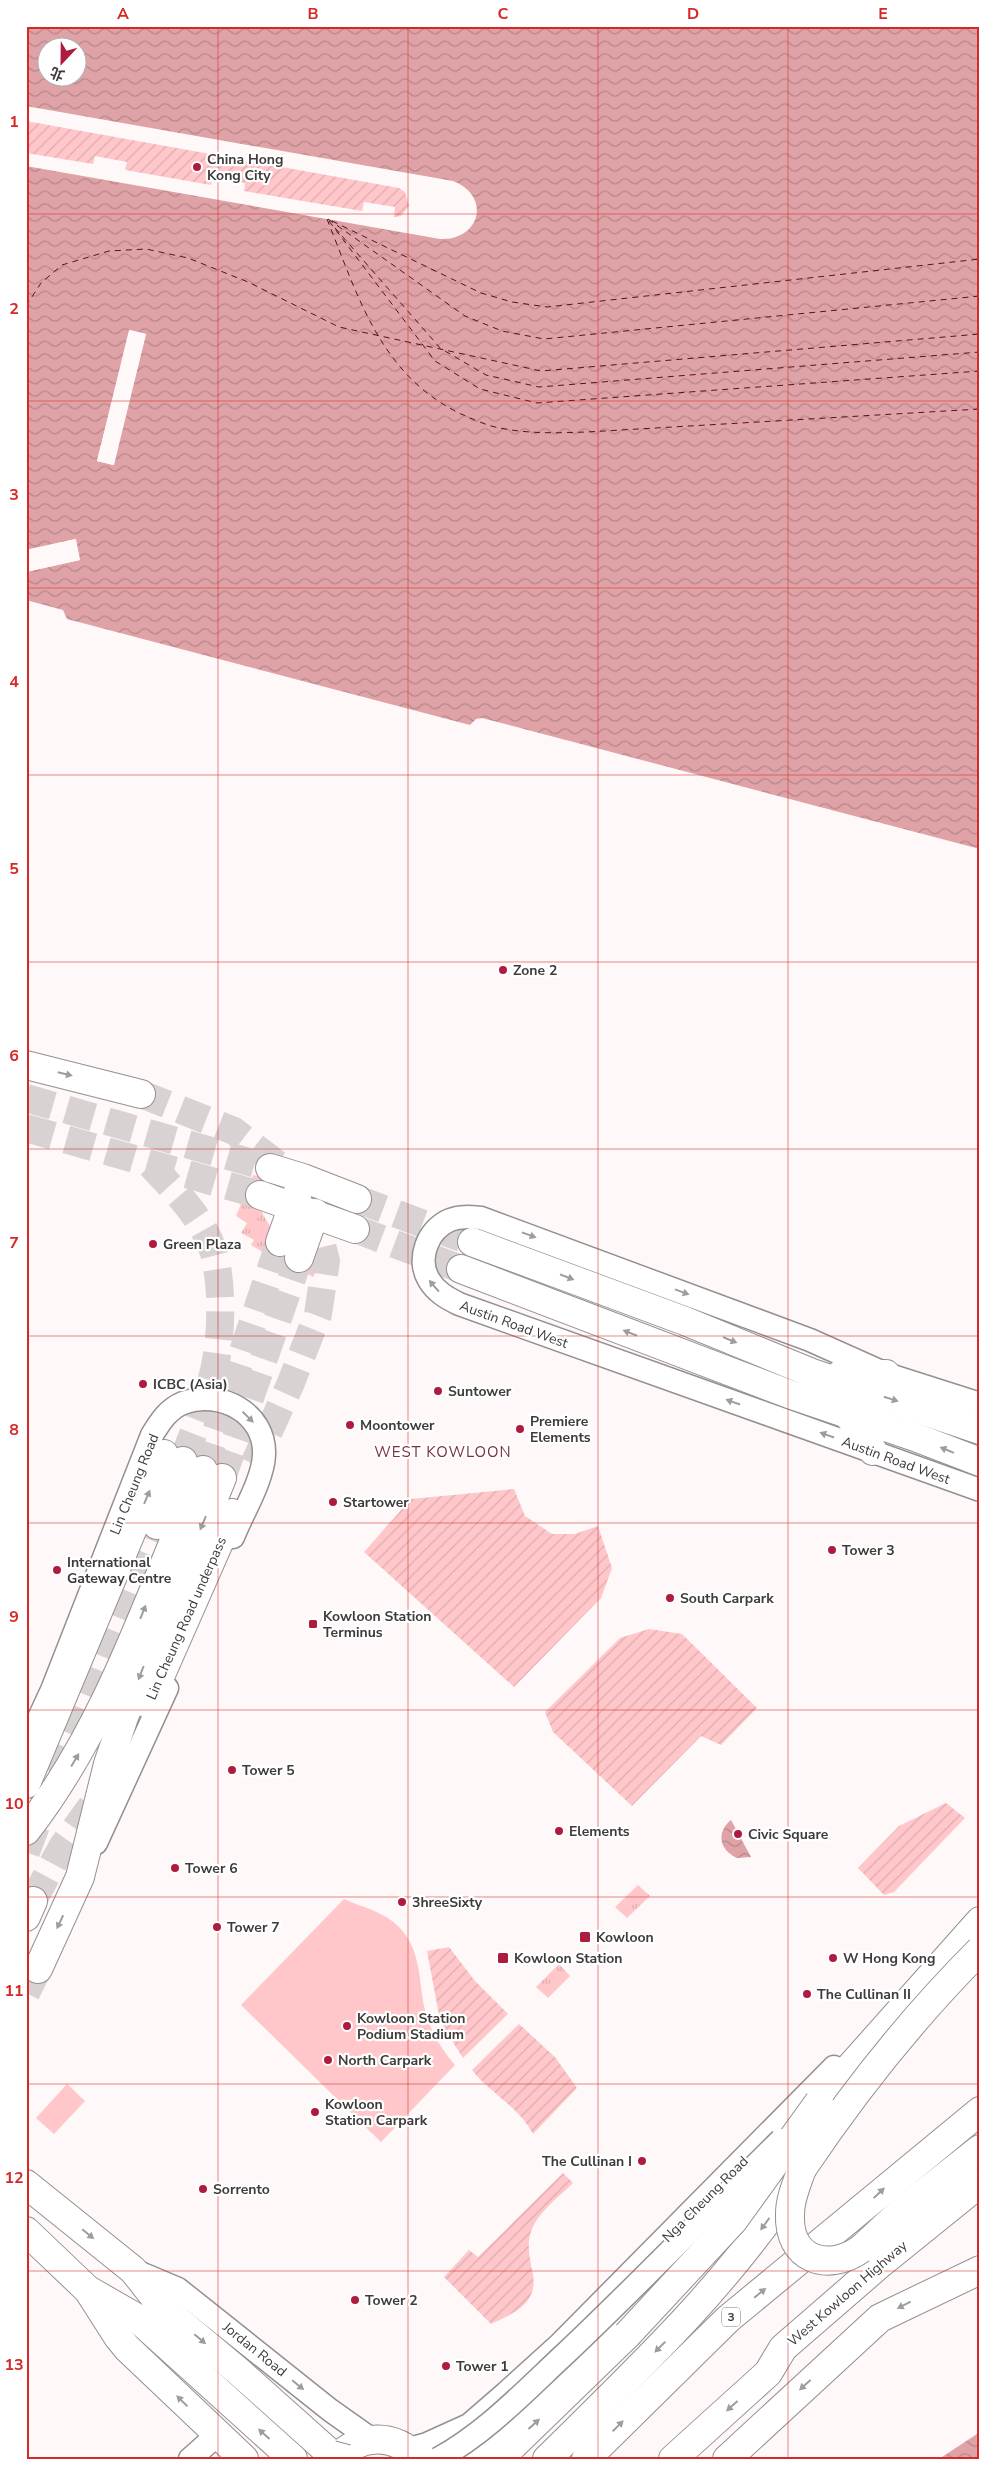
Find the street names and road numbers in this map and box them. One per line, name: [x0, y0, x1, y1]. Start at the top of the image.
street label: Austin Road West: [457, 1296, 571, 1353]
street label: Lin Cheung Road: [106, 1431, 163, 1538]
street label: Austin Road West: [839, 1432, 953, 1489]
street label: Lin Cheung Road underpass: [142, 1533, 231, 1703]
street label: Nga Cheung Road: [658, 2152, 753, 2247]
street label: West Kowloon Highway: [784, 2236, 912, 2351]
road number: 3: [722, 2308, 740, 2326]
street label: Jordan Road: [218, 2317, 291, 2381]

